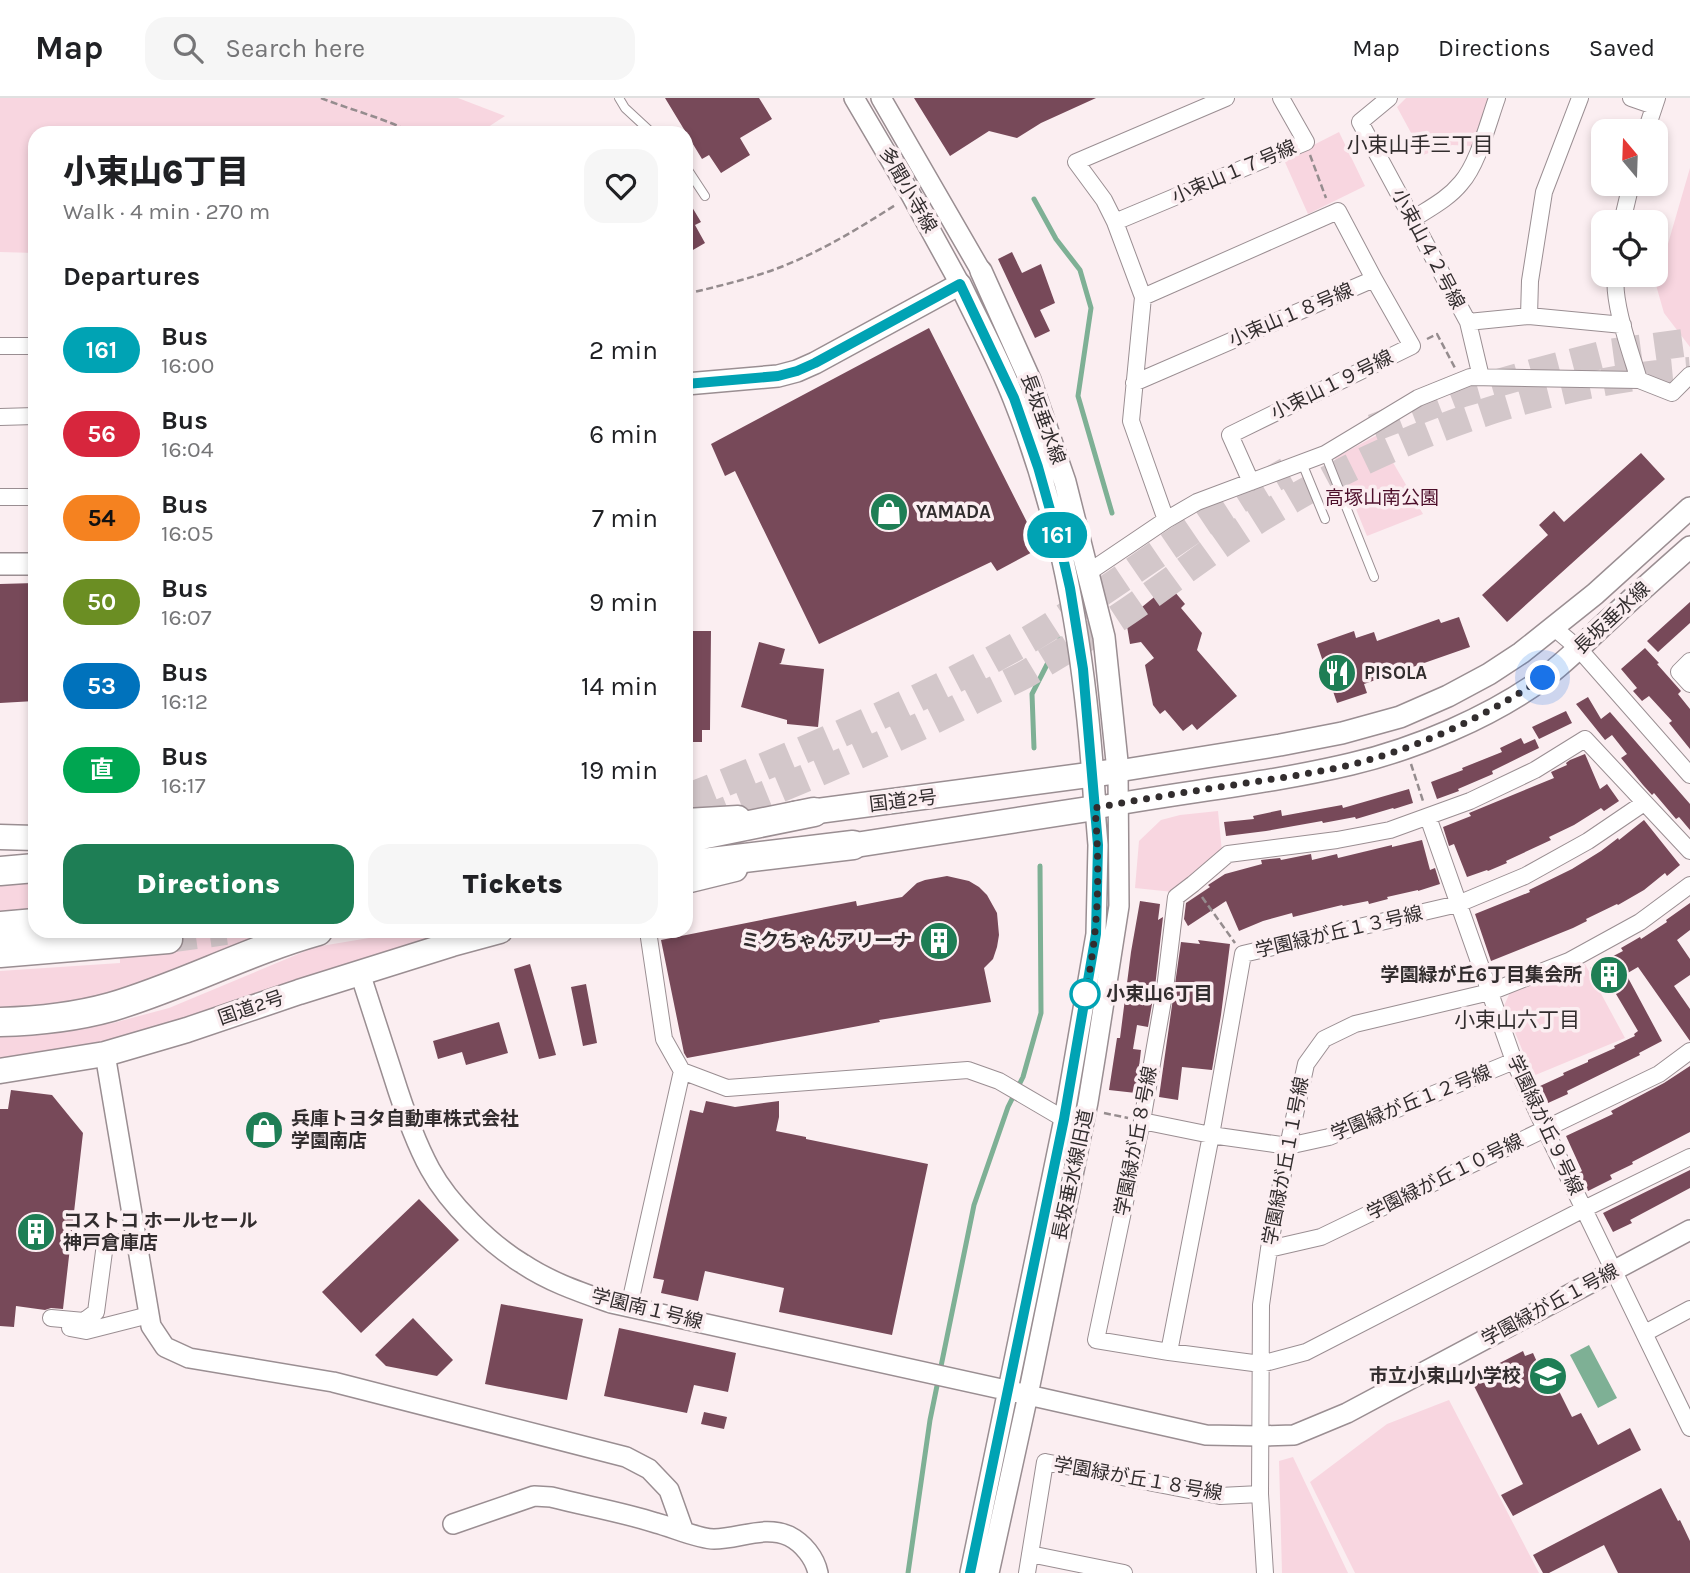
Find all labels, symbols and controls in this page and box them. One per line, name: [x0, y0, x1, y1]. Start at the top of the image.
search box: [145, 17, 635, 80]
text: Map: [35, 29, 103, 67]
icon: search: [169, 29, 207, 67]
text: Search here: [225, 33, 365, 64]
text: Map: [1352, 34, 1400, 62]
text: Directions: [1438, 34, 1551, 62]
text: Saved: [1589, 34, 1655, 62]
north arrow: [1591, 119, 1668, 196]
map controls: [1591, 119, 1668, 287]
district label: 小束山手三丁目: [1347, 133, 1494, 157]
street label: 小束山１７号線: [1168, 136, 1300, 208]
street label: 多聞小寺線: [875, 143, 941, 237]
button: heart: [584, 149, 658, 223]
text: 小束山6丁目: [63, 153, 249, 191]
street label: 小束山４２号線: [1387, 185, 1469, 313]
text: Walk · 4 min · 270 m: [63, 198, 270, 225]
button: locate: [1591, 210, 1668, 287]
text: Departures: [63, 261, 200, 292]
street label: 小束山１８号線: [1225, 279, 1357, 351]
text: Bus: [161, 321, 208, 352]
text: 2 min: [589, 335, 658, 366]
text: 161: [86, 336, 117, 364]
street label: 小束山１９号線: [1267, 346, 1397, 424]
text: 16:00: [161, 352, 214, 379]
street label: 長坂垂水線: [1016, 371, 1070, 467]
text: Bus: [161, 405, 208, 436]
text: 6 min: [589, 419, 658, 450]
text: 56: [87, 420, 116, 448]
text: 16:04: [161, 436, 214, 463]
park label: 高塚山南公園: [1325, 487, 1439, 509]
text: Bus: [161, 489, 208, 520]
shop icon: YAMADA: [868, 491, 910, 533]
place label: YAMADA: [916, 501, 991, 523]
text: 7 min: [592, 503, 658, 534]
text: 54: [87, 504, 116, 532]
line badge: 161: [1017, 512, 1097, 558]
text: 16:05: [161, 520, 214, 547]
text: 161: [1041, 521, 1073, 549]
text: Bus: [161, 573, 208, 604]
street label: 長坂垂水線: [1570, 578, 1654, 658]
text: 9 min: [589, 587, 658, 618]
text: 50: [87, 588, 116, 616]
text: 16:07: [161, 604, 212, 631]
restaurant icon: PISOLA: [1316, 652, 1358, 694]
text: Bus: [161, 657, 208, 688]
your location: [1525, 660, 1560, 695]
place label: PISOLA: [1364, 662, 1427, 684]
text: 14 min: [581, 671, 658, 702]
text: 53: [87, 672, 116, 700]
text: 16:12: [161, 688, 208, 715]
text: Bus: [161, 741, 208, 772]
text: 19 min: [580, 755, 658, 786]
text: 直: [90, 756, 114, 784]
text: 16:17: [161, 772, 205, 799]
street label: 国道2号: [868, 786, 938, 816]
button: Directions: [63, 844, 354, 924]
button: Tickets: [368, 844, 658, 924]
street label: 学園緑が丘１３号線: [1253, 902, 1425, 962]
building icon: ミクちゃんアリーナ: [918, 920, 960, 962]
place label: ミクちゃんアリーナ: [741, 930, 912, 952]
building icon: 学園緑が丘6丁目集会所: [1588, 954, 1630, 996]
place label: 学園緑が丘6丁目集会所: [1380, 964, 1582, 986]
marker: 小束山6丁目: [1070, 979, 1100, 1009]
place label: 小束山6丁目: [1106, 983, 1213, 1005]
street label: 国道2号: [215, 987, 287, 1029]
district label: 小束山六丁目: [1454, 1008, 1580, 1032]
street label: 学園緑が丘９号線: [1503, 1051, 1587, 1199]
street label: 学園緑が丘１２号線: [1328, 1061, 1494, 1145]
street label: 学園緑が丘８号線: [1111, 1064, 1161, 1218]
street label: 学園緑が丘１１号線: [1259, 1075, 1313, 1247]
place label: 兵庫トヨタ自動車株式会社 学園南店: [291, 1108, 519, 1152]
street label: 長坂垂水線旧道: [1048, 1108, 1098, 1242]
shop icon: 兵庫トヨタ自動車株式会社 学園南店: [243, 1109, 285, 1151]
street label: 学園緑が丘１０号線: [1363, 1130, 1527, 1224]
place label: コストコ ホールセール 神戸倉庫店: [63, 1210, 258, 1254]
building icon: コストコ ホールセール 神戸倉庫店: [15, 1211, 57, 1253]
street label: 学園緑が丘１号線: [1478, 1260, 1622, 1350]
street label: 学園南１号線: [589, 1285, 705, 1333]
school or university icon: 市立小束山小学校: [1527, 1355, 1569, 1397]
place label: 市立小束山小学校: [1369, 1365, 1521, 1387]
street label: 学園緑が丘１８号線: [1052, 1453, 1224, 1505]

